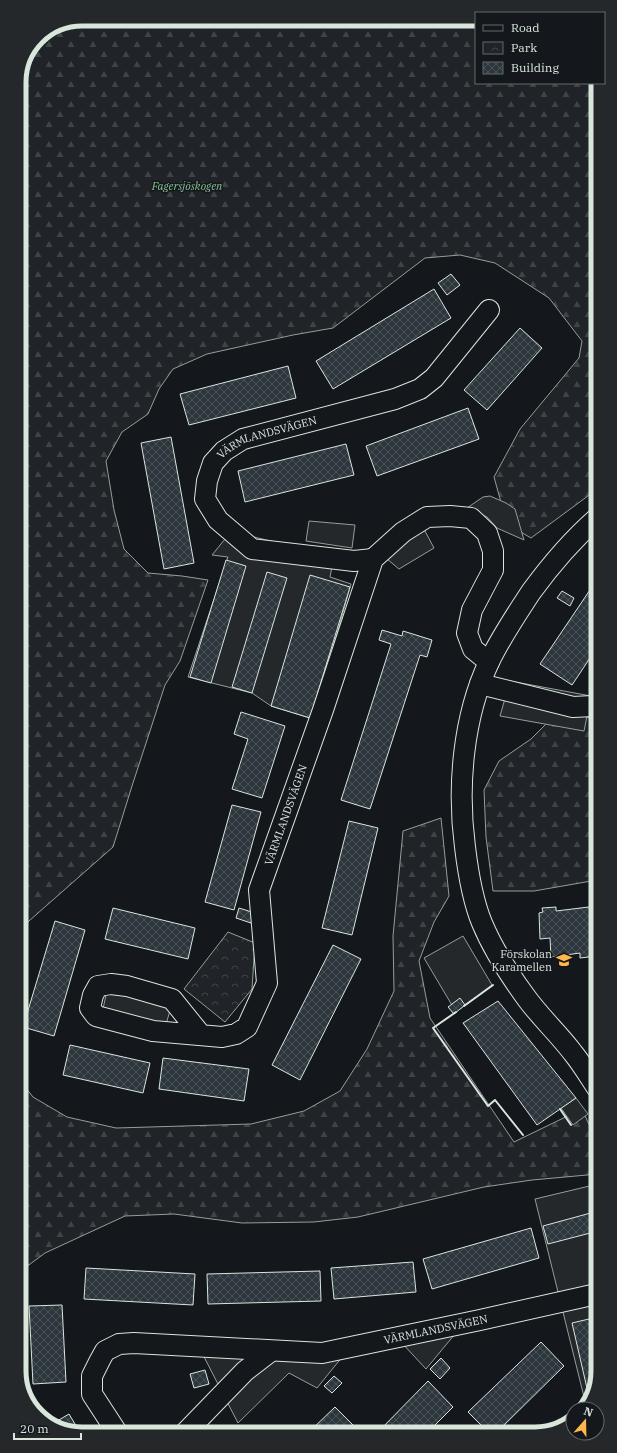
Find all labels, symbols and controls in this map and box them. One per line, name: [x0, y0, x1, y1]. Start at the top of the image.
legend: [475, 12, 605, 84]
text: Road: [511, 20, 540, 35]
text: Park: [511, 40, 537, 55]
text: Building: [511, 60, 559, 75]
park label: Fagersjöskogen: [151, 179, 223, 193]
street label: VÄRMLANDSVÄGEN: [214, 413, 319, 461]
street label: VÄRMLANDSVÄGEN: [261, 762, 310, 867]
place label: Förskolan Karamellen: [492, 947, 552, 974]
school or university icon: Förskolan Karamellen: [555, 951, 573, 969]
street label: VÄRMLANDSVÄGEN: [382, 1311, 489, 1347]
north arrow: [565, 1401, 605, 1441]
text: N: [582, 1404, 595, 1420]
scale bar: [14, 1415, 81, 1441]
text: 20 m: [20, 1421, 49, 1436]

